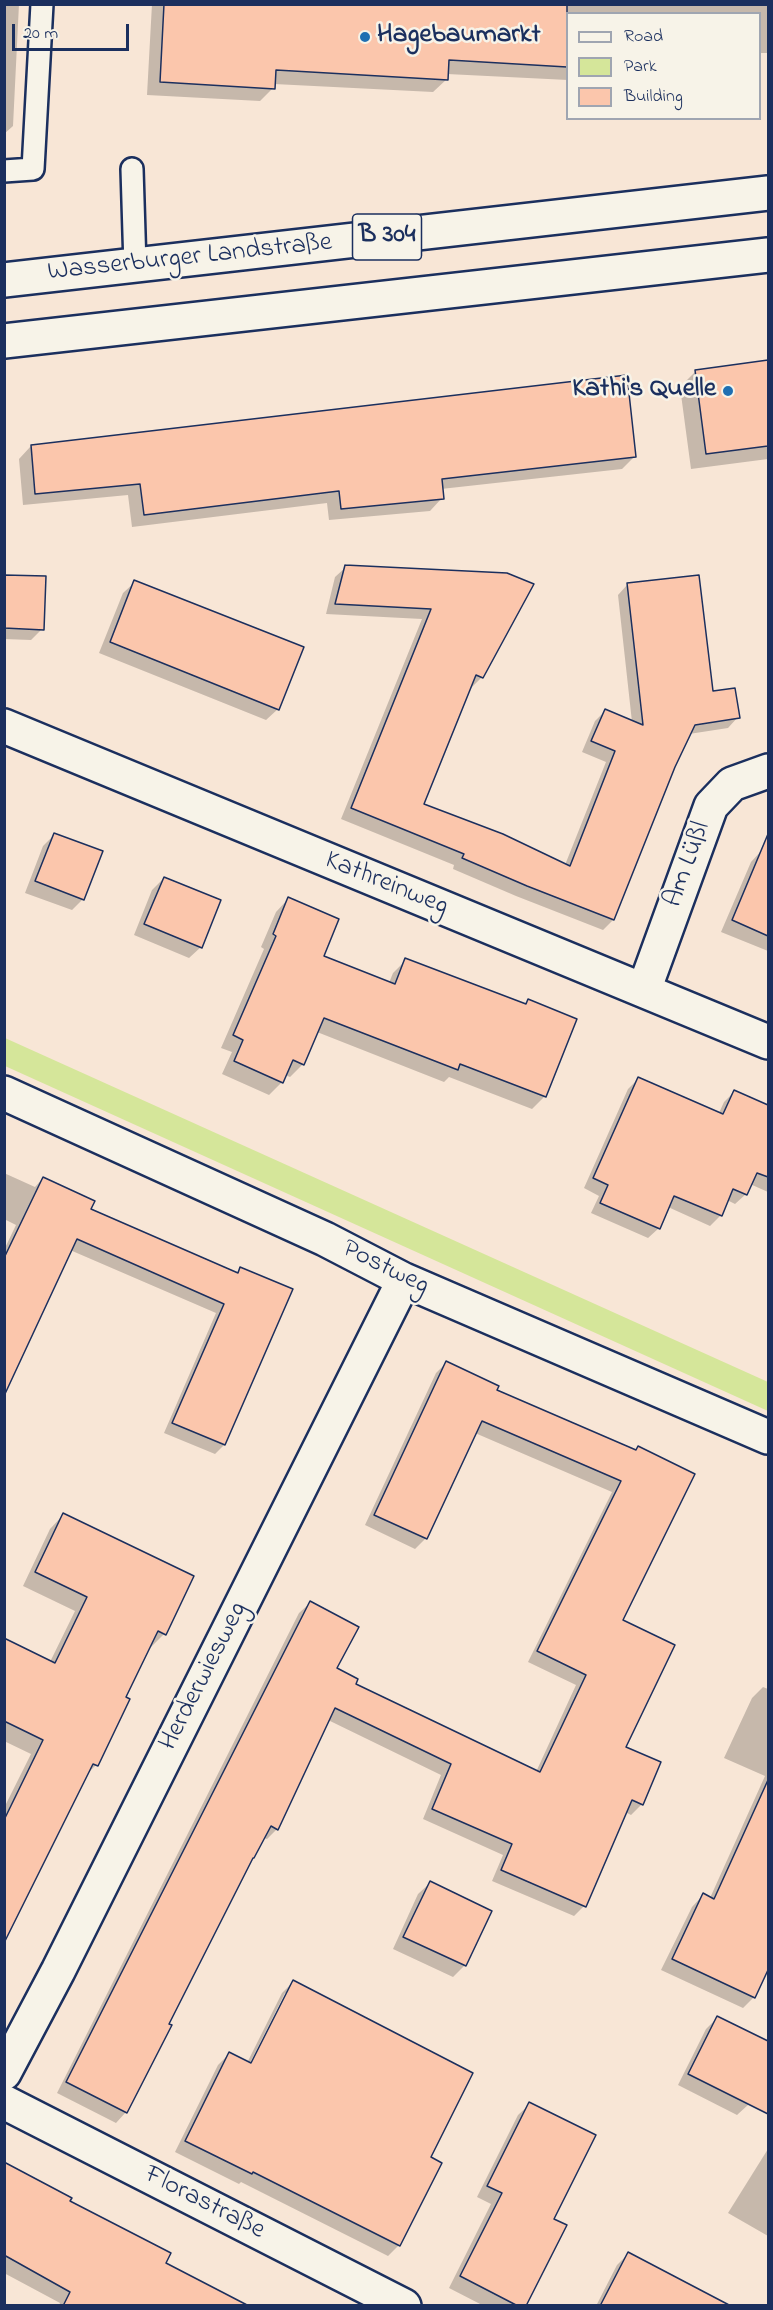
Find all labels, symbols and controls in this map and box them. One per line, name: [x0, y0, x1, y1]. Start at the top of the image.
scale bar: [15, 12, 132, 50]
legend: [566, 12, 761, 120]
text: 20 m: [23, 21, 58, 47]
place label: Hagebaumarkt: [377, 21, 541, 53]
text: Road: [624, 24, 663, 50]
marker: Hagebaumarkt: [358, 30, 372, 44]
text: Park: [624, 54, 657, 80]
text: Building: [624, 84, 683, 110]
road number: B 304: [352, 214, 422, 260]
street label: Wasserburger Landstraße: [46, 228, 334, 290]
place label: Kathi's Quelle: [572, 375, 716, 407]
marker: Kathi's Quelle: [721, 384, 735, 398]
street label: Am Lüßl: [659, 818, 719, 912]
street label: Kathreinweg: [320, 846, 452, 924]
street label: Postweg: [336, 1234, 434, 1304]
street label: Herderwiesweg: [154, 1597, 256, 1757]
street label: Florastraße: [138, 2160, 270, 2248]

